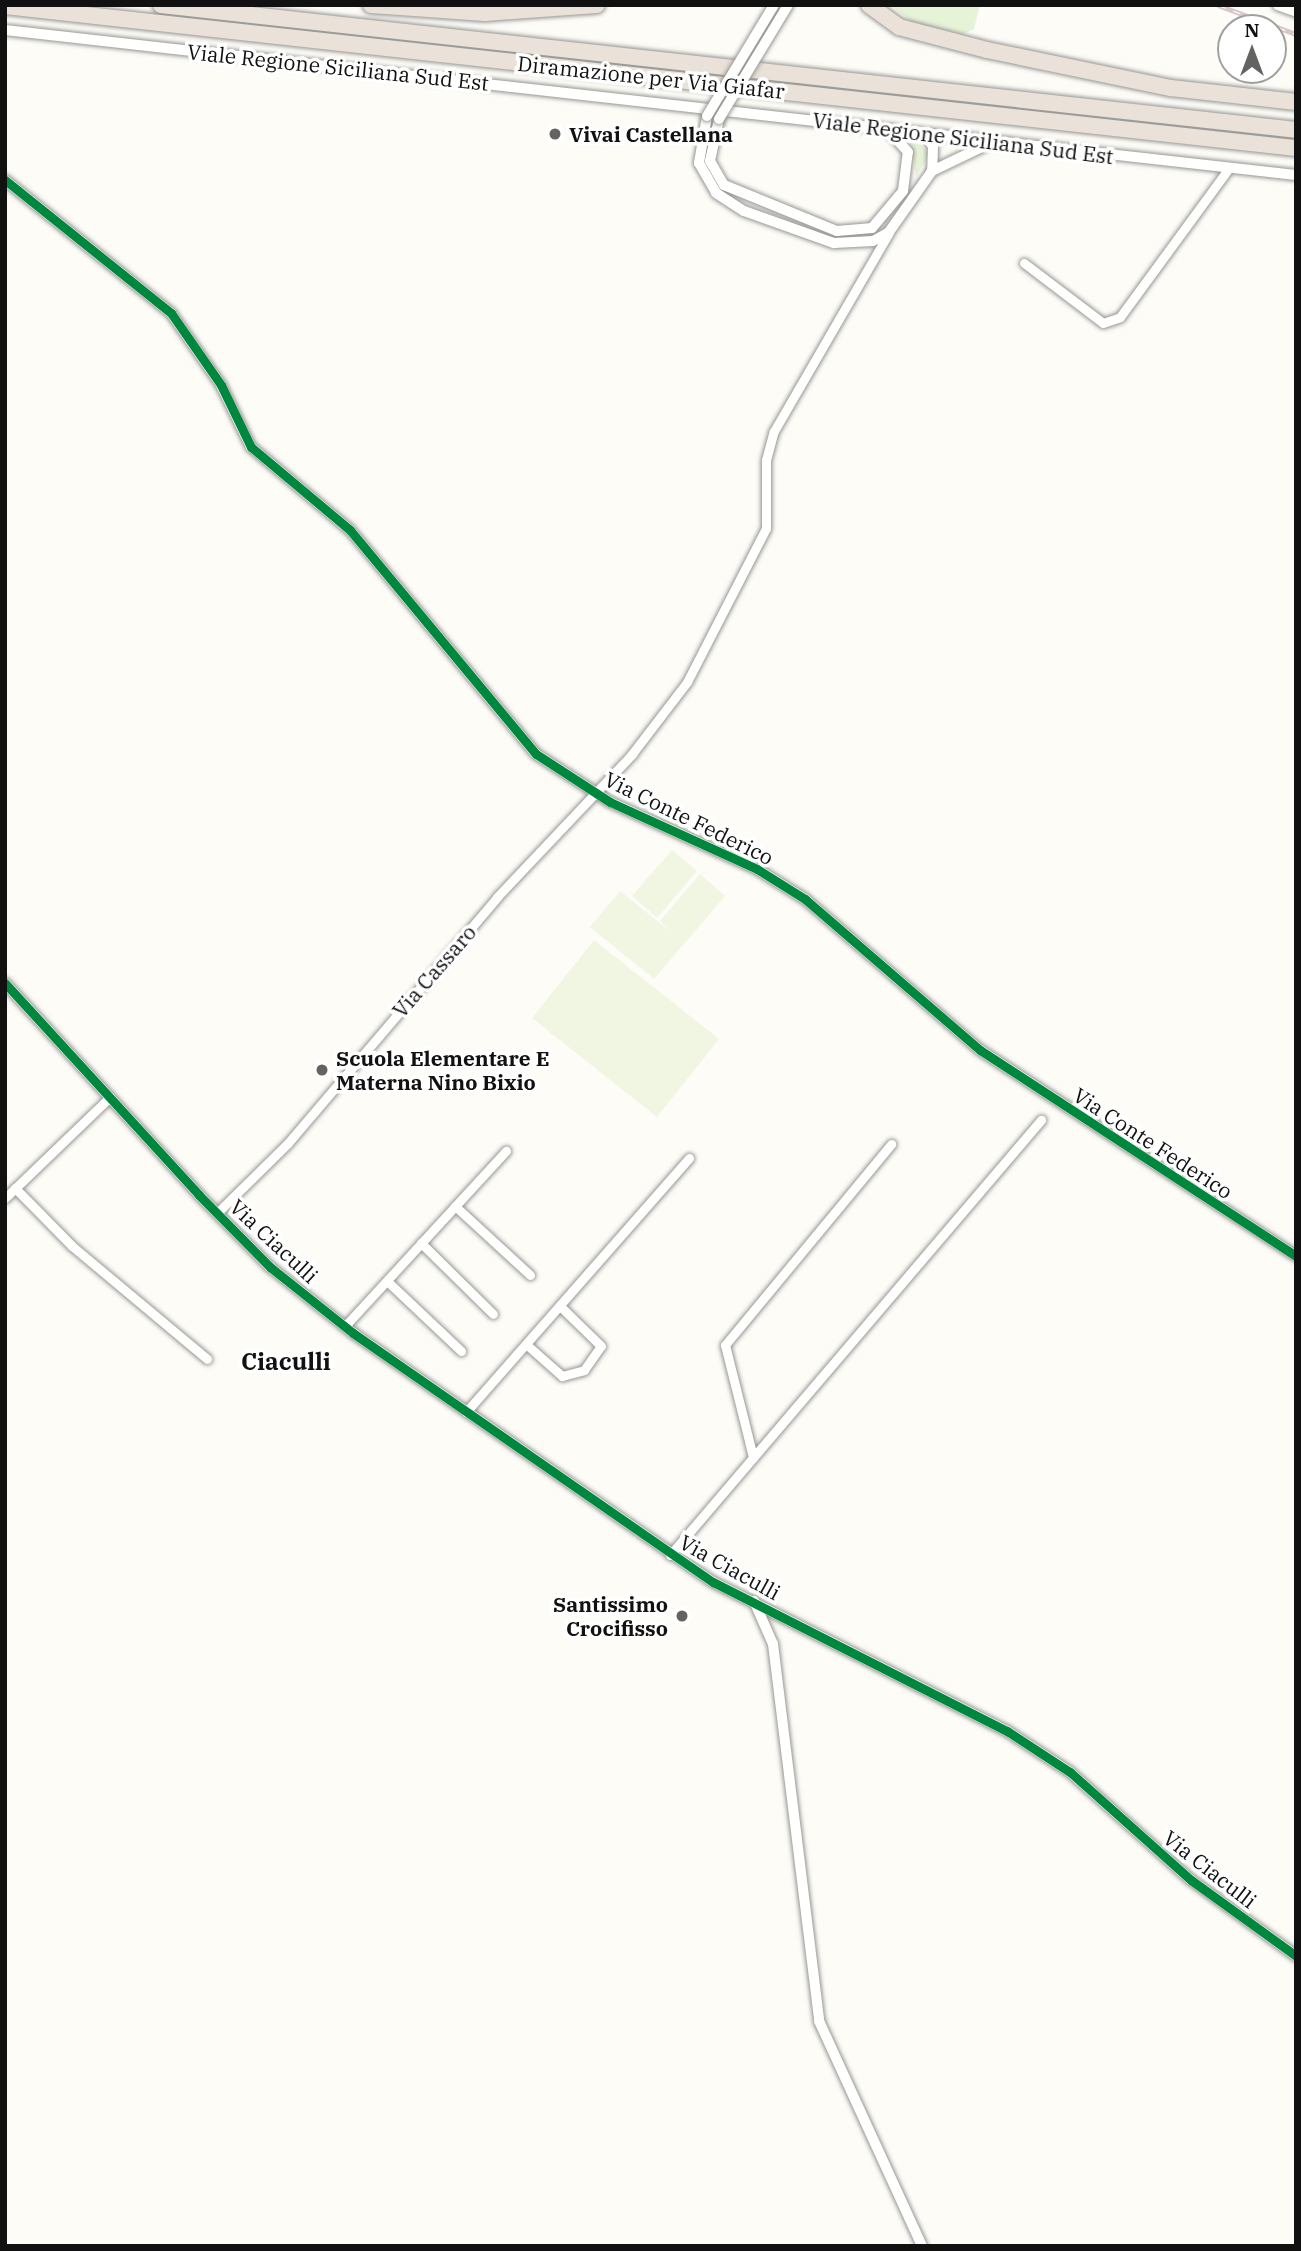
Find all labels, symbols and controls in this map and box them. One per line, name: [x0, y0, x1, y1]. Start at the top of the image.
north arrow: [1217, 14, 1287, 84]
text: N: [1244, 18, 1260, 42]
street label: Viale Regione Siciliana Sud Est: [186, 39, 490, 95]
street label: Diramazione per Via Giafar: [516, 50, 786, 104]
street label: Viale Regione Siciliana Sud Est: [811, 107, 1115, 169]
place label: Vivai Castellana: [569, 121, 733, 147]
marker: Vivai Castellana: [547, 126, 563, 142]
street label: Via Conte Federico: [600, 766, 778, 870]
street label: Via Cassaro: [387, 920, 481, 1022]
place label: Scuola Elementare E Materna Nino Bixio: [336, 1045, 549, 1095]
marker: Scuola Elementare E Materna Nino Bixio: [314, 1062, 330, 1078]
street label: Via Conte Federico: [1069, 1082, 1237, 1204]
street label: Via Ciaculli: [225, 1194, 323, 1288]
district label: Ciaculli: [241, 1348, 331, 1376]
street label: Via Ciaculli: [675, 1529, 785, 1605]
place label: Santissimo Crocifisso: [553, 1591, 668, 1641]
marker: Santissimo Crocifisso: [674, 1608, 690, 1624]
street label: Via Ciaculli: [1158, 1825, 1262, 1913]

